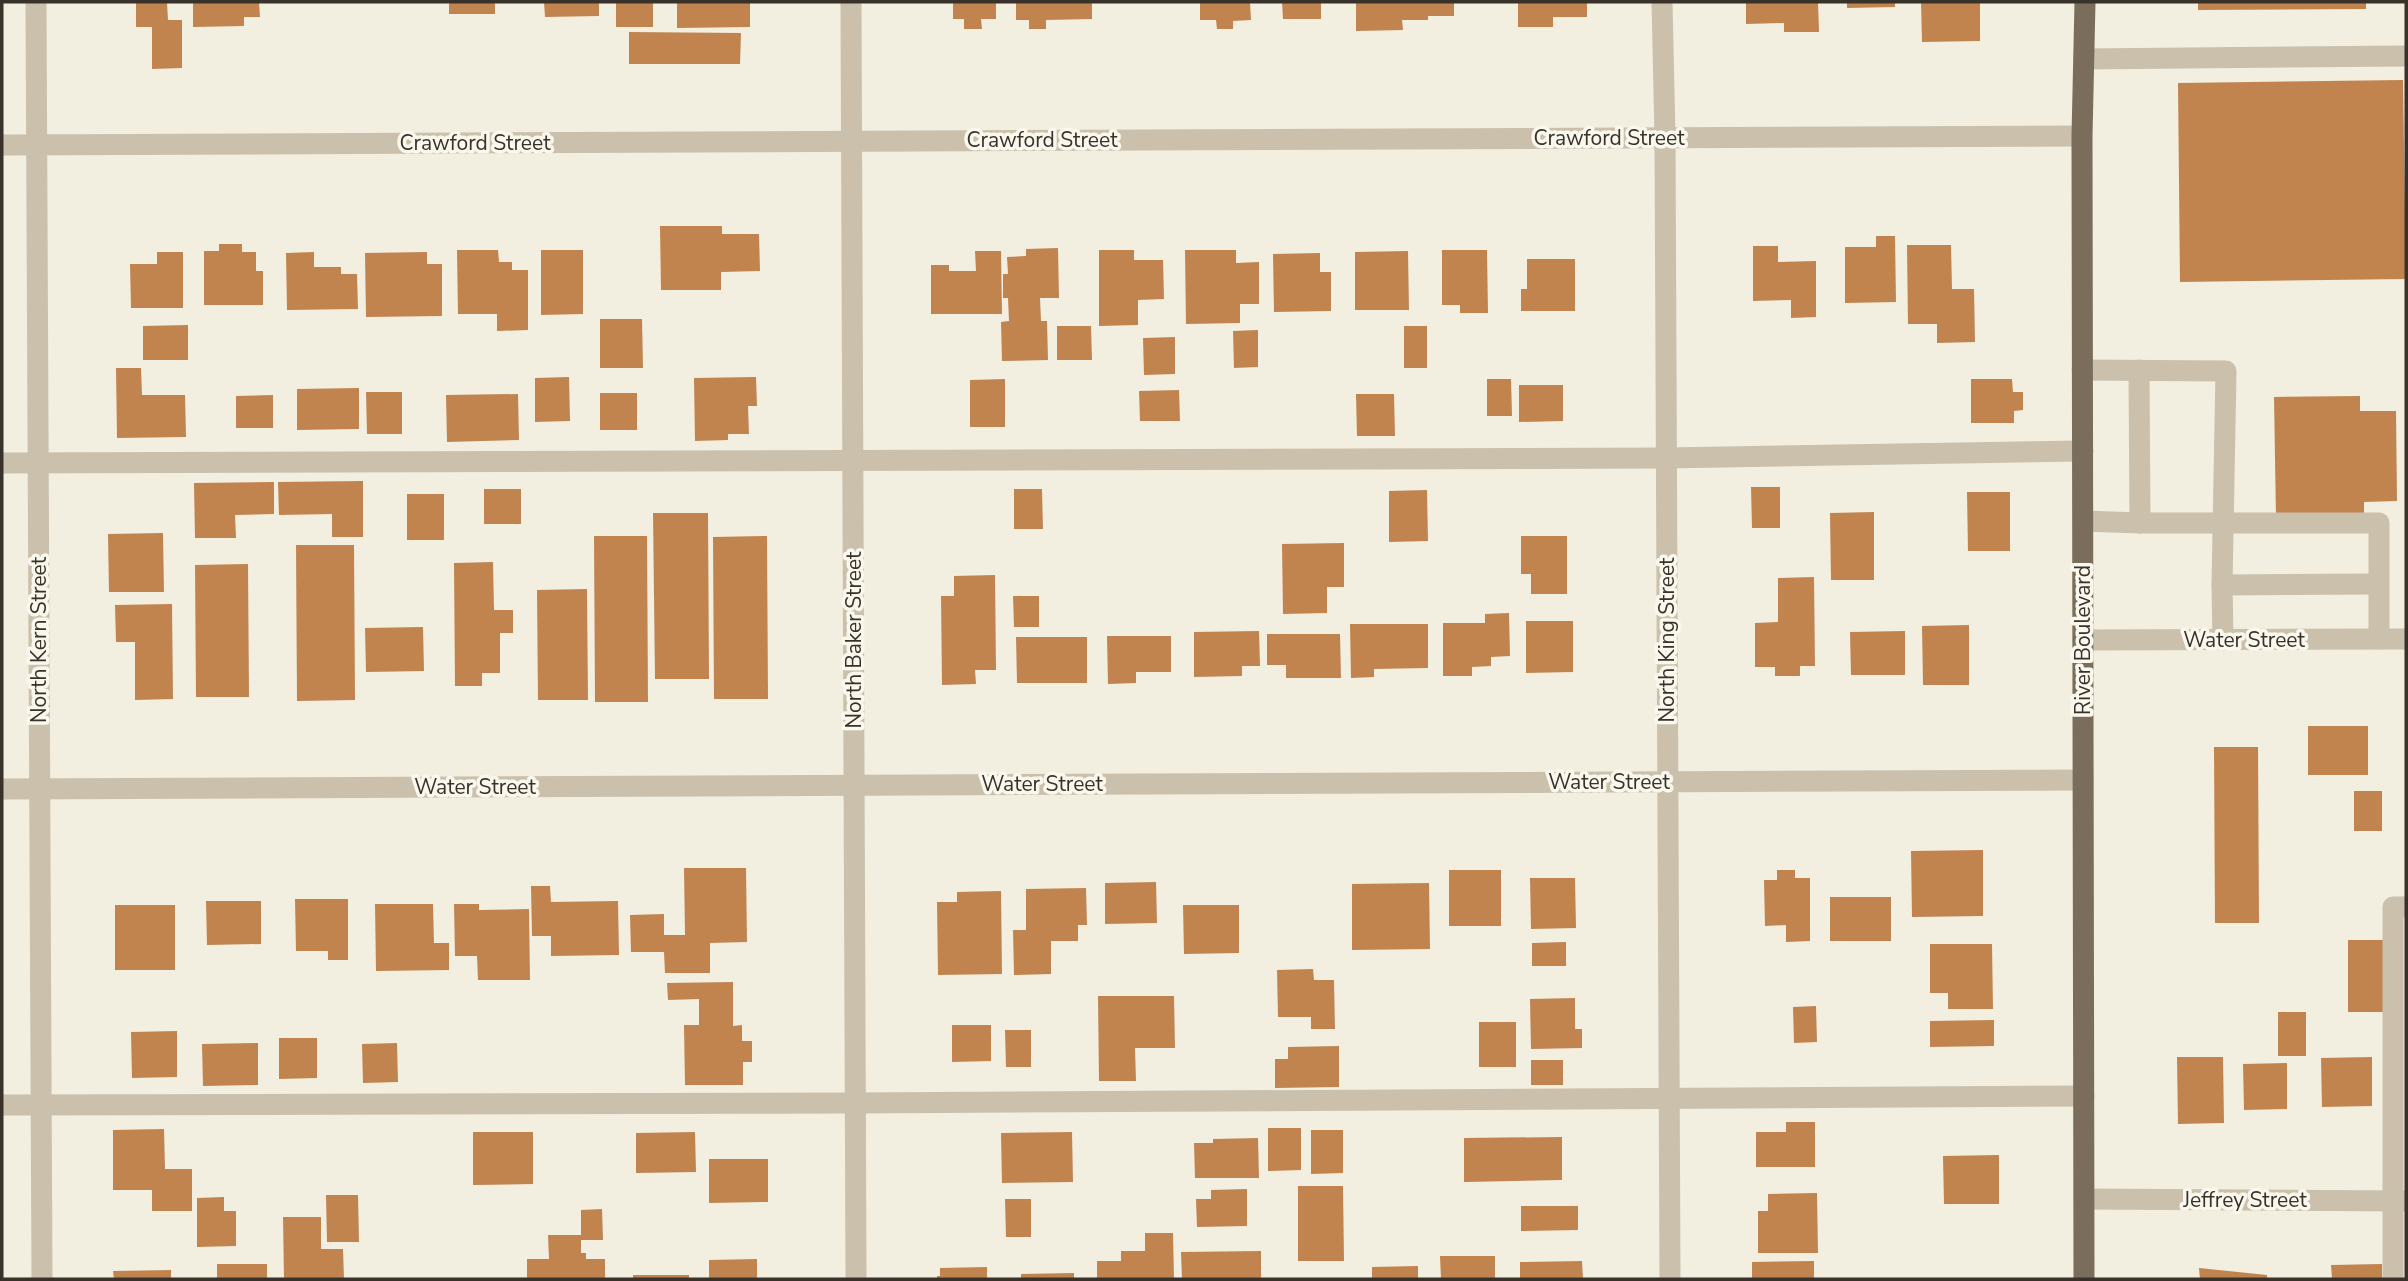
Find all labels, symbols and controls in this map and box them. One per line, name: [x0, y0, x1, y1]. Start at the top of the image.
street label: Crawford Street: [1533, 124, 1685, 152]
street label: Crawford Street: [966, 126, 1118, 154]
street label: Crawford Street: [399, 129, 551, 157]
street label: North Baker Street: [840, 551, 868, 728]
street label: North Kern Street: [25, 556, 53, 723]
street label: North King Street: [1653, 557, 1681, 722]
street label: River Boulevard: [2069, 565, 2097, 715]
street label: Water Street: [2183, 626, 2305, 654]
street label: Water Street: [1548, 768, 1670, 796]
street label: Water Street: [981, 770, 1103, 798]
street label: Water Street: [414, 773, 536, 801]
street label: Jeffrey Street: [2182, 1186, 2307, 1214]

